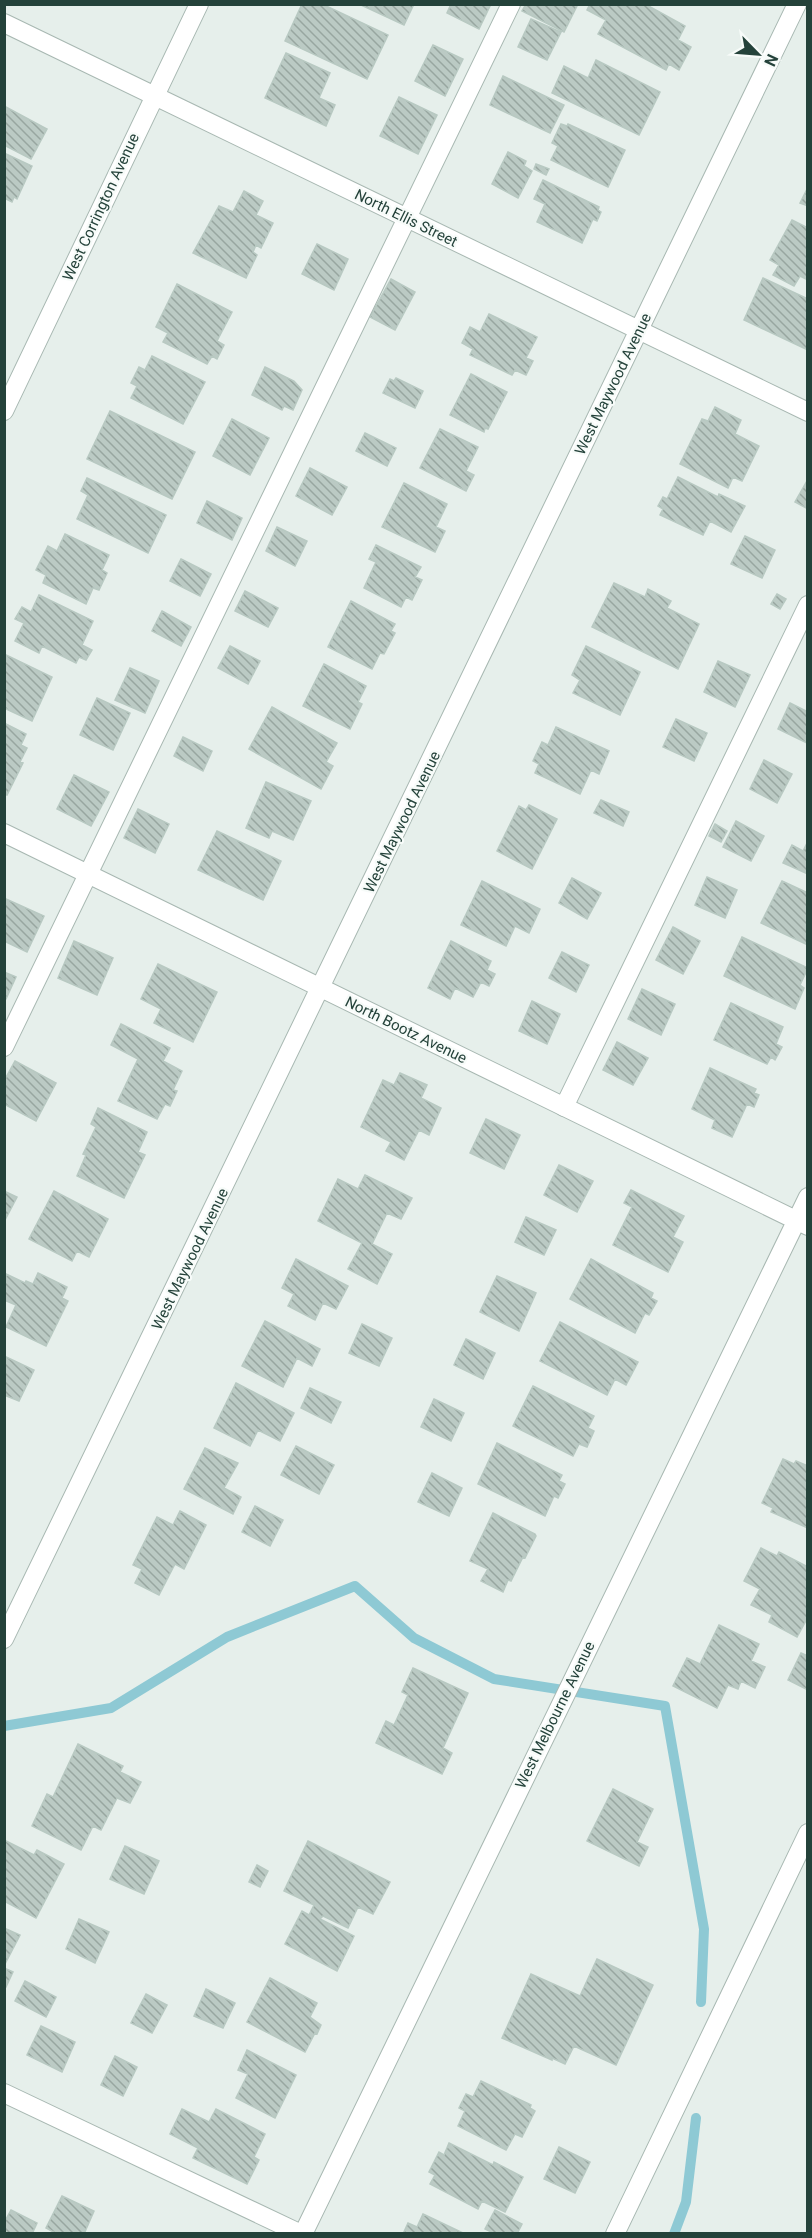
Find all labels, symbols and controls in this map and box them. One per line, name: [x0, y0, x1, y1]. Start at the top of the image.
north arrow: [728, 24, 788, 84]
text: N: [760, 51, 782, 69]
street label: West Corrington Avenue: [59, 130, 143, 284]
street label: North Ellis Street: [352, 185, 460, 251]
street label: West Maywood Avenue: [571, 310, 655, 458]
street label: West Maywood Avenue: [360, 748, 444, 896]
street label: North Bootz Avenue: [342, 993, 470, 1067]
street label: West Maywood Avenue: [148, 1185, 232, 1333]
street label: West Melbourne Avenue: [512, 1638, 598, 1792]

